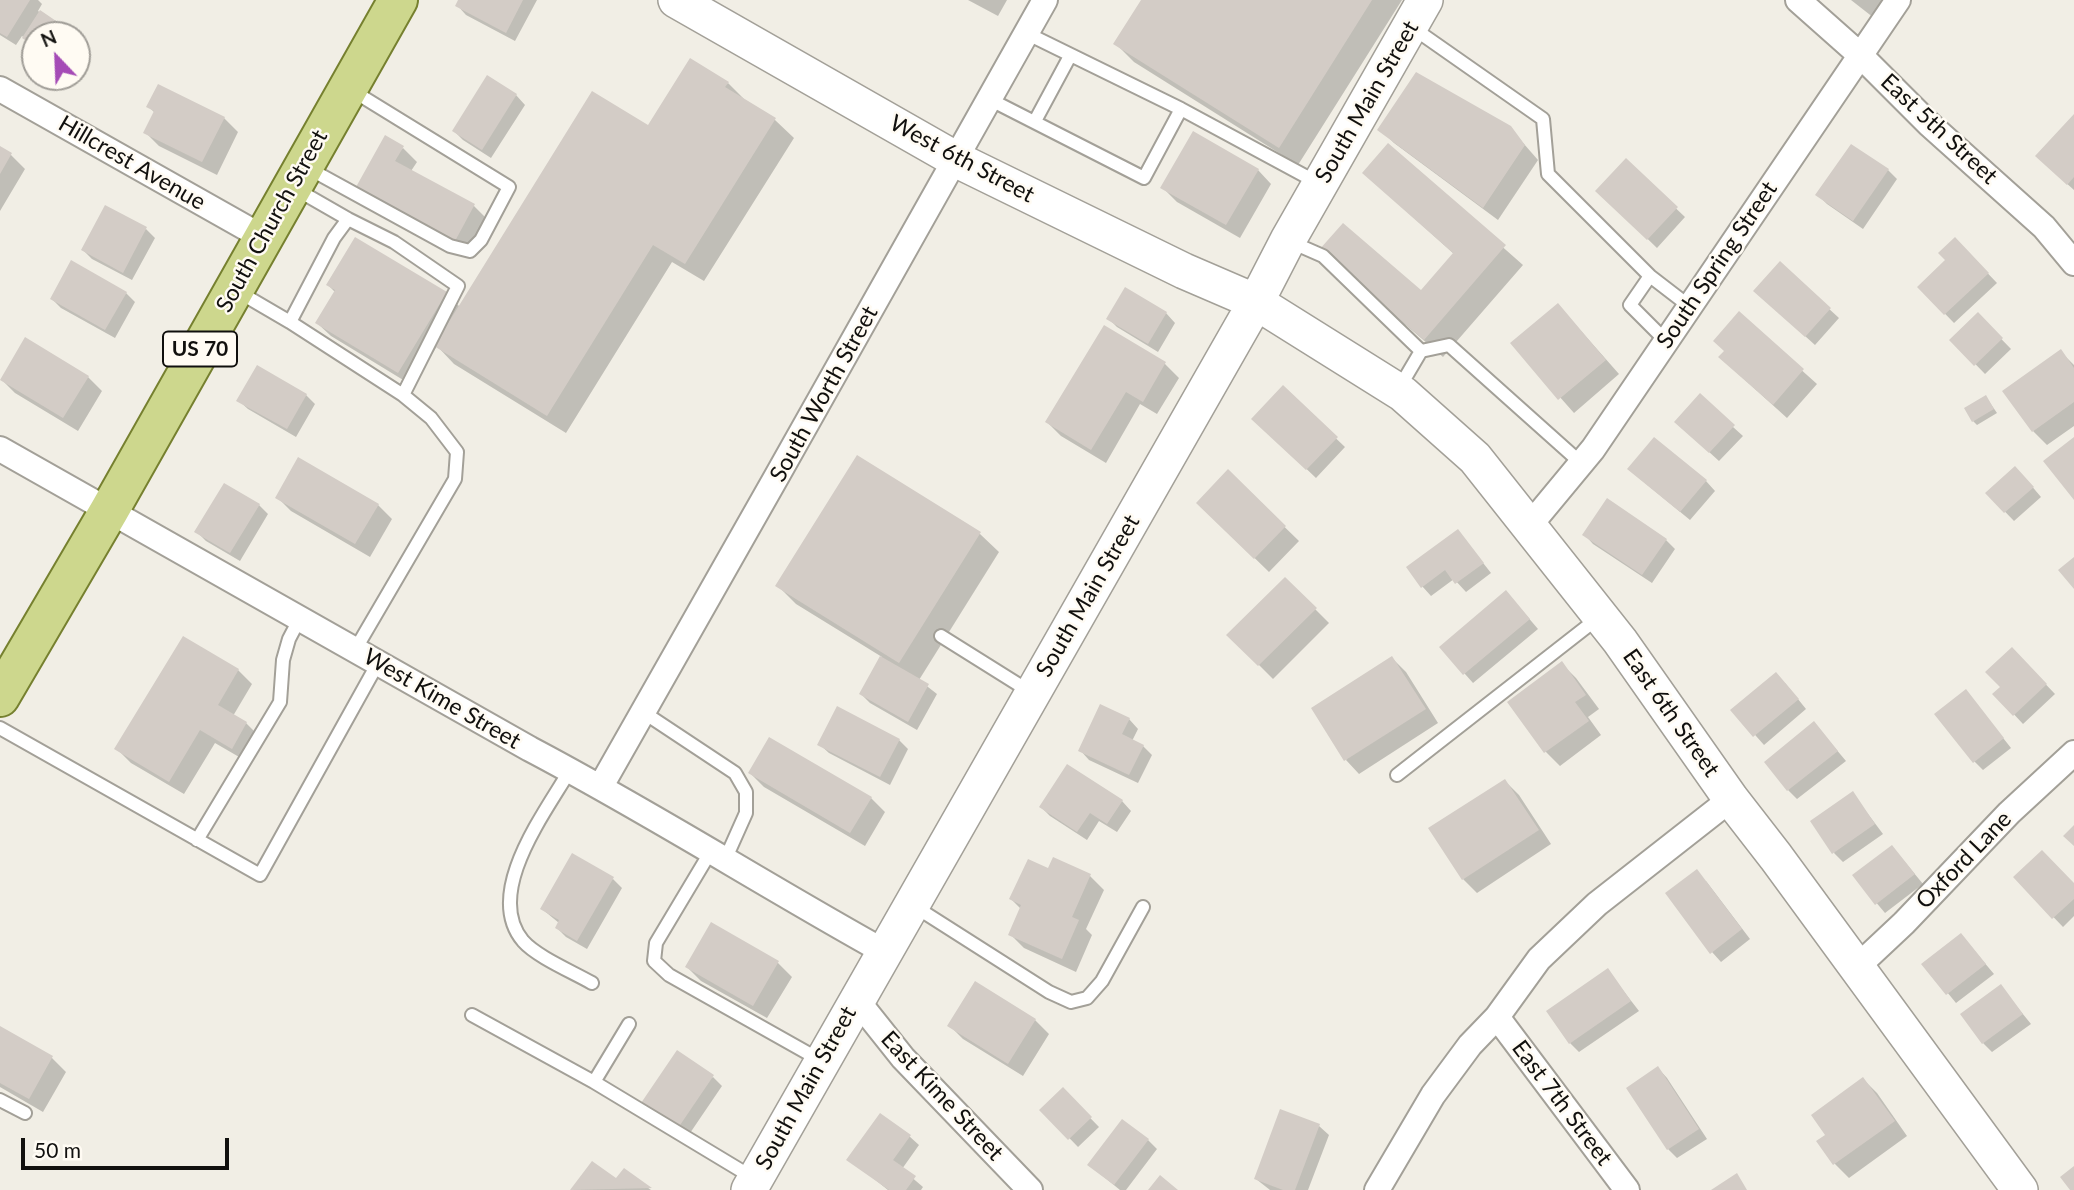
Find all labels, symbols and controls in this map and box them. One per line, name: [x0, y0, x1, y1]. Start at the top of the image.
street label: South Main Street: [1309, 16, 1425, 188]
north arrow: [21, 21, 91, 91]
text: N: [37, 25, 60, 51]
street label: East 5th Street: [1875, 68, 2003, 190]
street label: West 6th Street: [885, 109, 1039, 209]
street label: Hillcrest Avenue: [54, 110, 210, 216]
street label: South Church Street: [210, 125, 334, 317]
street label: South Spring Street: [1651, 176, 1783, 354]
street label: South Worth Street: [764, 301, 884, 487]
road number: US 70: [163, 332, 237, 366]
street label: South Main Street: [1030, 510, 1146, 682]
street label: West Kime Street: [358, 643, 526, 755]
street label: East 6th Street: [1617, 644, 1725, 782]
street label: Oxford Lane: [1911, 805, 2017, 915]
street label: South Main Street: [750, 1002, 862, 1174]
street label: East Kime Street: [875, 1026, 1009, 1166]
street label: East 7th Street: [1506, 1035, 1618, 1171]
scale bar: [24, 1124, 233, 1168]
text: 50 m: [34, 1137, 81, 1162]

